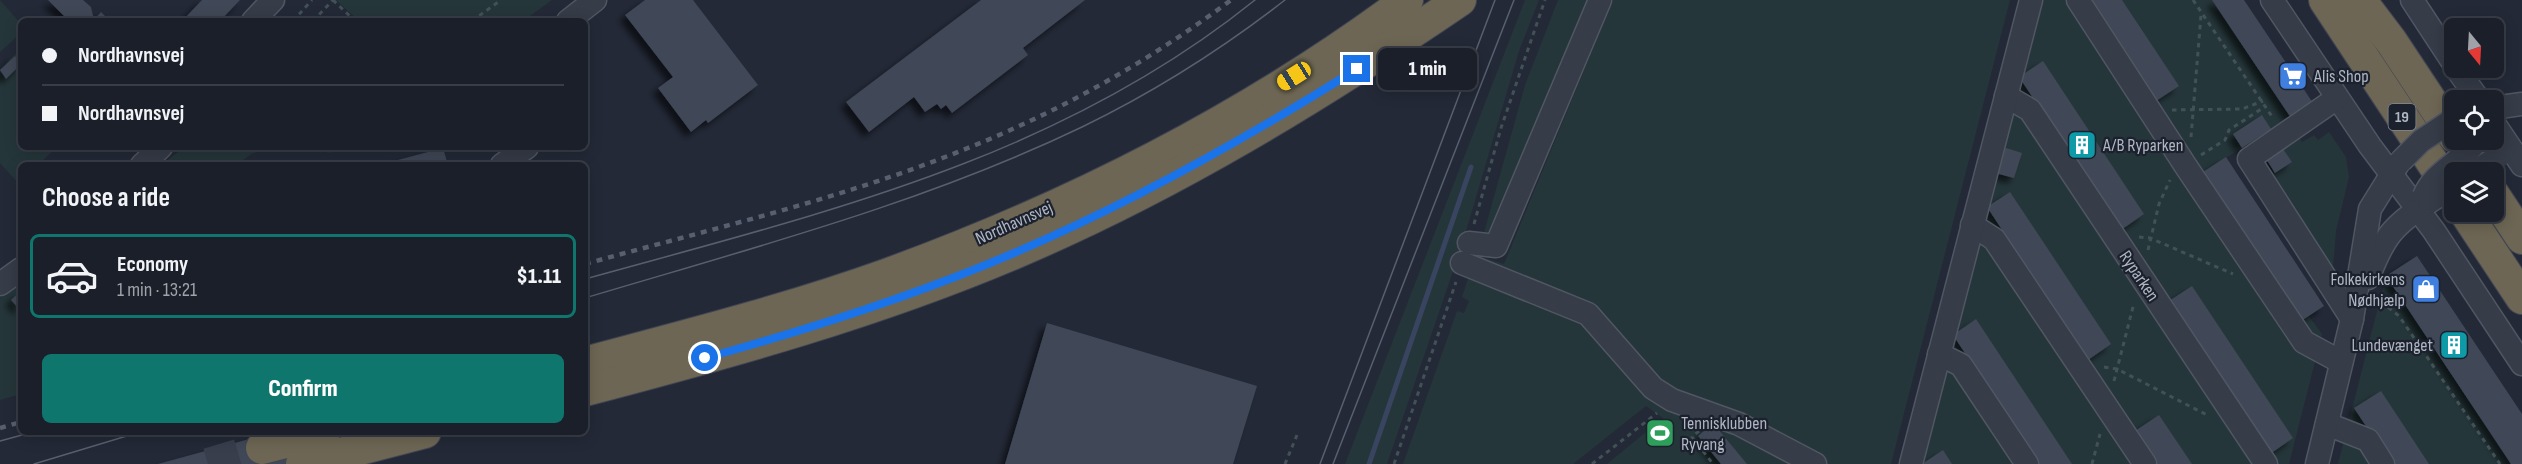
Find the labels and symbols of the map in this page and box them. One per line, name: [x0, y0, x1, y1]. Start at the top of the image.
north arrow: [2444, 18, 2504, 78]
callout: 1 min: [1378, 48, 1477, 90]
route end: [1343, 55, 1370, 82]
car: [1274, 59, 1314, 93]
supermarket icon: Alis Shop: [2277, 60, 2309, 92]
place label: Alis Shop: [2313, 66, 2369, 87]
road number: 19: [2388, 104, 2416, 130]
building icon: A/B Ryparken: [2066, 129, 2098, 161]
place label: A/B Ryparken: [2102, 135, 2183, 156]
street label: Nordhavnsvej: [972, 197, 1056, 249]
street label: Ryparken: [2115, 247, 2163, 305]
place label: Folkekirkens Nødhjælp: [2330, 269, 2405, 311]
shop icon: Folkekirkens Nødhjælp: [2410, 273, 2442, 305]
building icon: Lundevænget: [2438, 329, 2470, 361]
place label: Lundevænget: [2352, 335, 2433, 356]
route start: [691, 344, 718, 371]
place label: Tennisklubben Ryvang: [1681, 413, 1767, 455]
sports icon: Tennisklubben Ryvang: [1644, 417, 1676, 449]

